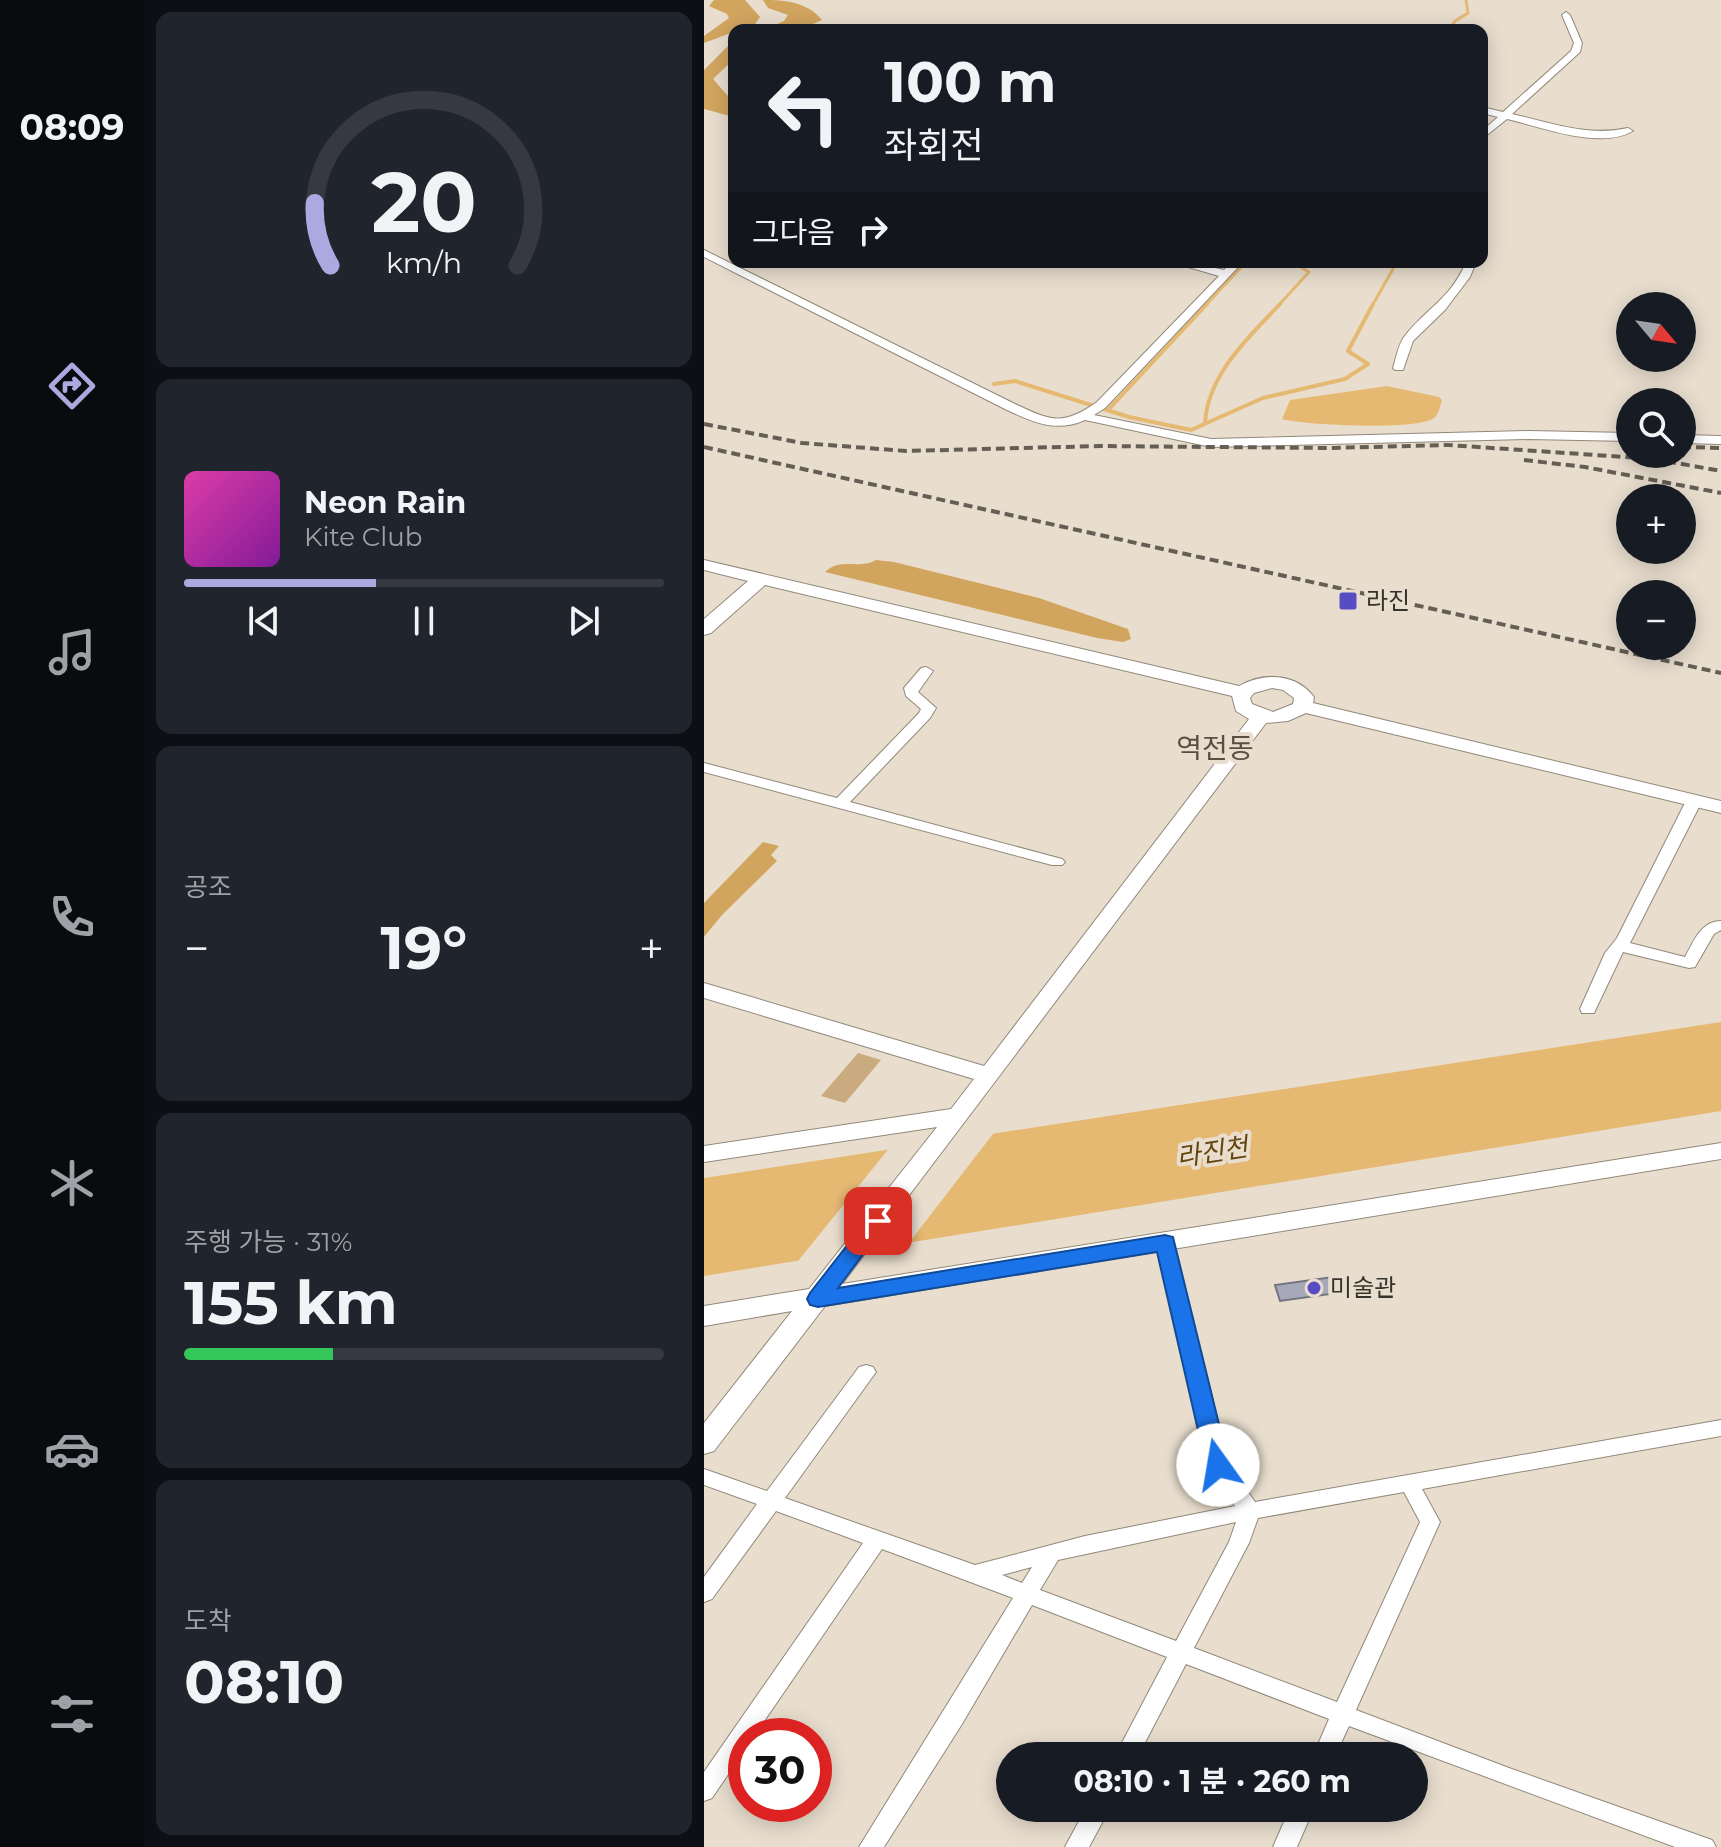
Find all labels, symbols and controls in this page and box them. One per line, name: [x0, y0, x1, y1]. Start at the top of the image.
text: 100 m: [884, 48, 1057, 116]
icon: left: [752, 56, 856, 160]
text: 08:09: [19, 105, 125, 149]
text: 좌회전: [884, 123, 983, 167]
text: 20: [371, 150, 477, 252]
icon: right: [851, 208, 895, 252]
text: 그다음: [752, 214, 835, 251]
text: km/h: [386, 245, 462, 280]
north arrow: [1616, 292, 1696, 372]
map controls: [1616, 292, 1696, 660]
icon: directions: [44, 358, 100, 414]
button: search: [1616, 388, 1696, 468]
text: Neon Rain: [304, 484, 466, 521]
button: +: [1616, 484, 1696, 564]
text: Kite Club: [304, 521, 422, 553]
button: −: [1616, 580, 1696, 660]
place label: 라진: [1366, 586, 1410, 615]
marker: 라진: [1337, 590, 1359, 612]
icon: previous: [242, 599, 286, 643]
icon: pause: [402, 599, 446, 643]
icon: next: [562, 599, 606, 643]
icon: music: [44, 624, 100, 680]
district label: 역전동: [1176, 731, 1254, 765]
text: 공조: [184, 871, 232, 903]
icon: phone: [44, 889, 100, 945]
text: 19°: [381, 911, 467, 984]
text: −: [184, 921, 209, 975]
text: +: [639, 921, 664, 975]
water label: 라진천: [1174, 1130, 1253, 1173]
icon: climate: [44, 1155, 100, 1211]
pin: [844, 1187, 912, 1255]
icon: arrive: [856, 1199, 900, 1243]
text: 주행 가능 · 31%: [184, 1226, 352, 1258]
text: 155 km: [184, 1266, 398, 1339]
place label: 미술관: [1330, 1273, 1396, 1302]
marker: 미술관: [1305, 1279, 1323, 1297]
icon: car: [44, 1421, 100, 1477]
position arrow: [1176, 1423, 1260, 1507]
text: 도착: [184, 1605, 232, 1637]
text: 08:10: [184, 1645, 344, 1718]
icon: filters: [44, 1686, 100, 1742]
speed limit sign: 30: [728, 1718, 832, 1822]
text: 08:10 · 1 분 · 260 m: [1073, 1763, 1351, 1800]

